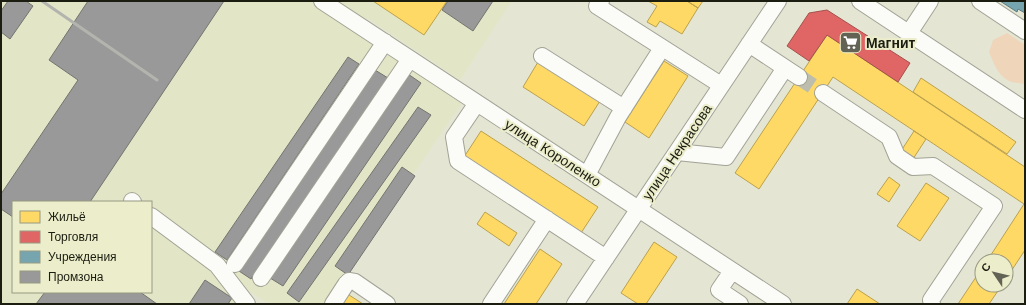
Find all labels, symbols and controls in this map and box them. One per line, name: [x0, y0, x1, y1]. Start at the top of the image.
supermarket icon: Магнит: [838, 30, 864, 56]
place label: Магнит: [866, 35, 916, 51]
street label: улица Некрасова: [639, 101, 715, 203]
street label: улица Короленко: [502, 116, 604, 190]
legend: [12, 201, 152, 293]
text: Жильё: [48, 210, 86, 224]
text: Торговля: [48, 230, 98, 244]
text: Учреждения: [48, 250, 117, 264]
north arrow: [974, 253, 1014, 293]
text: С: [979, 261, 993, 274]
text: Промзона: [48, 270, 104, 284]

